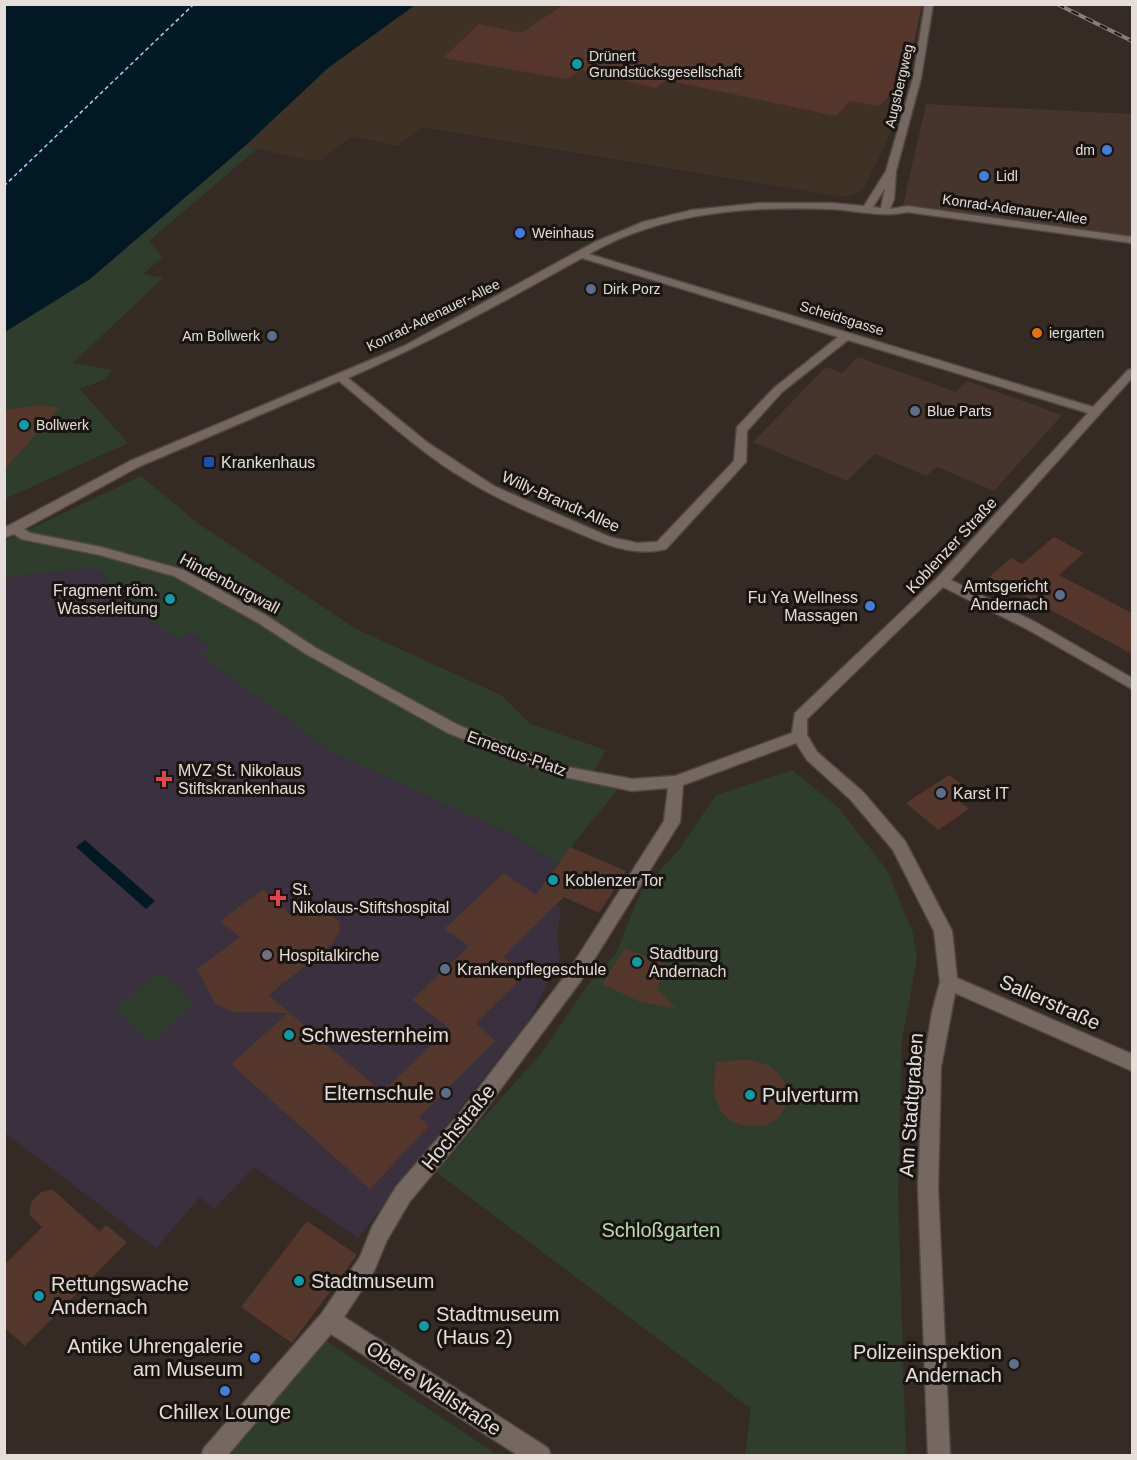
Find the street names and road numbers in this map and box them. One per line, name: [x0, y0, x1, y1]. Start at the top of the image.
street label: Augsbergweg: [882, 42, 916, 130]
street label: Konrad-Adenauer-Allee: [941, 191, 1089, 227]
street label: Konrad-Adenauer-Allee: [364, 276, 502, 354]
street label: Scheidsgasse: [798, 298, 886, 338]
street label: Willy-Brandt-Allee: [499, 468, 622, 535]
street label: Koblenzer Straße: [903, 494, 1000, 597]
street label: Hindenburgwall: [177, 550, 282, 617]
street label: Ernestus-Platz: [465, 728, 569, 779]
street label: Salierstraße: [996, 970, 1104, 1034]
street label: Am Stadtgraben: [895, 1032, 927, 1178]
street label: Hochstraße: [417, 1080, 499, 1174]
street label: Obere Wallstraße: [363, 1336, 505, 1440]

